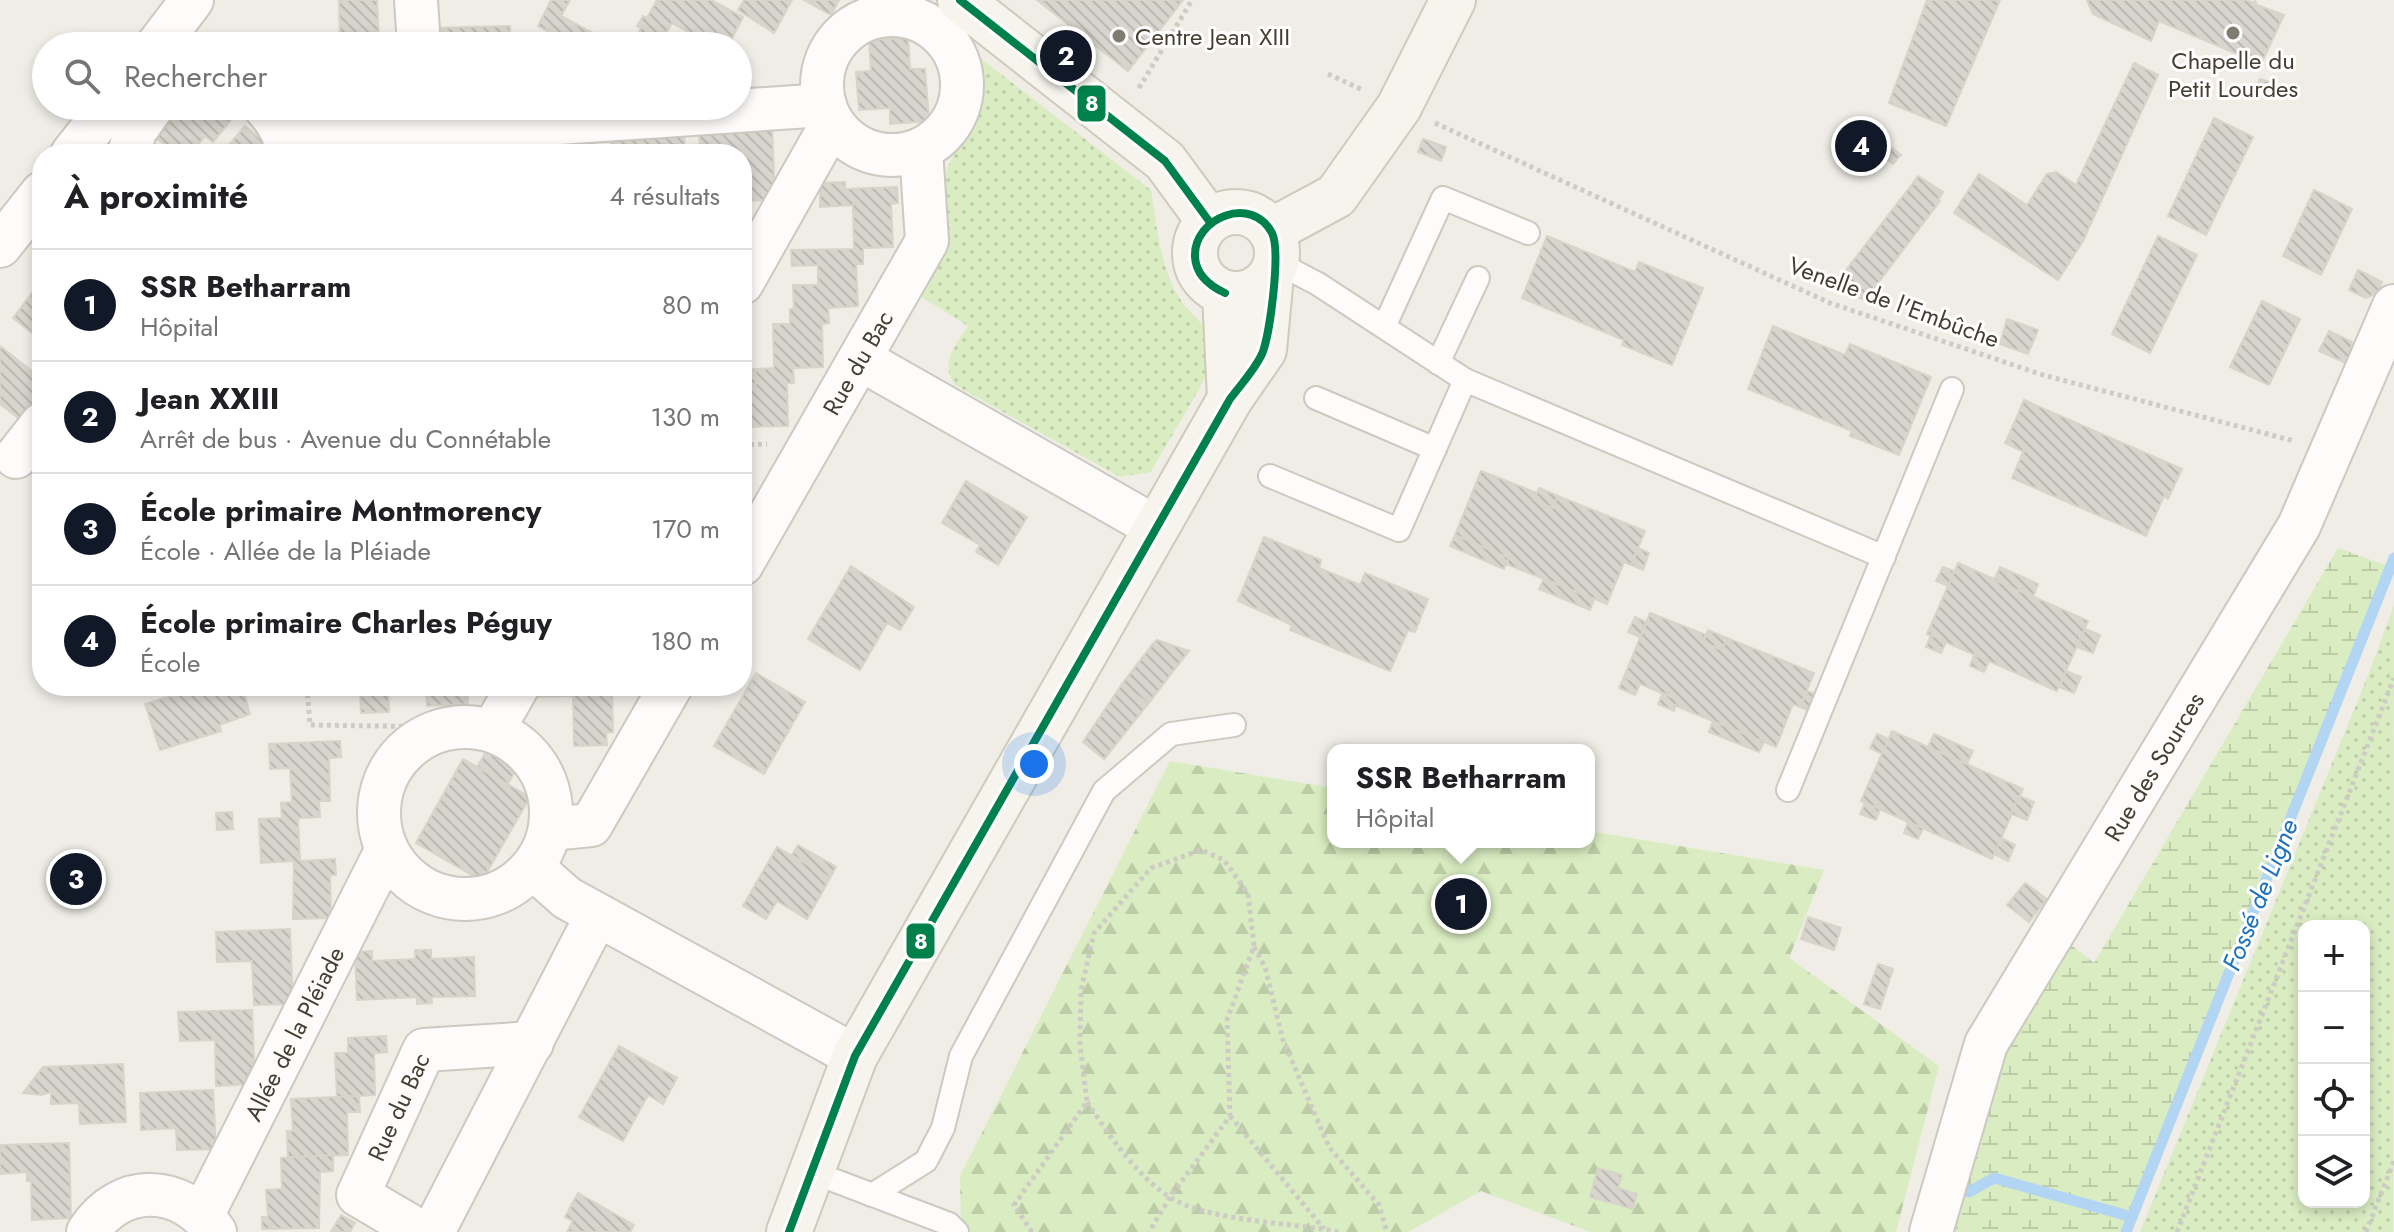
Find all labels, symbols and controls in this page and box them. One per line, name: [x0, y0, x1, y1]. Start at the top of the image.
place label: Centre Jean XIII: [1135, 19, 1290, 54]
marker: Chapelle du Petit Lourdes: [2224, 24, 2242, 42]
pin: 2: [1040, 26, 1092, 86]
marker: Centre Jean XIII: [1110, 27, 1128, 45]
search box: [32, 32, 752, 120]
place label: Chapelle du Petit Lourdes: [2168, 43, 2298, 106]
icon: search: [60, 54, 104, 98]
text: Rechercher: [124, 55, 267, 98]
line badge: 8: [1076, 84, 1107, 123]
text: 8: [1085, 87, 1099, 119]
pin: 4: [1835, 116, 1887, 176]
text: À proximité: [64, 172, 248, 221]
text: 4 résultats: [610, 177, 720, 215]
street label: Venelle de l'Embûche: [1784, 248, 2004, 356]
text: SSR Betharram: [140, 265, 351, 308]
text: 1: [83, 286, 97, 324]
text: 80 m: [662, 286, 720, 324]
street label: Rue du Bac: [813, 304, 901, 422]
text: Hôpital: [140, 308, 219, 346]
text: Jean XXIII: [140, 377, 279, 420]
text: 2: [81, 398, 99, 436]
text: 130 m: [650, 398, 720, 436]
text: Arrêt de bus · Avenue du Connétable: [140, 420, 551, 458]
text: École primaire Montmorency: [140, 489, 541, 532]
text: 3: [82, 510, 98, 548]
text: 170 m: [651, 510, 720, 548]
text: École · Allée de la Pléiade: [140, 532, 431, 570]
text: École primaire Charles Péguy: [140, 601, 552, 644]
text: 4: [81, 622, 99, 660]
text: 180 m: [650, 622, 720, 660]
text: École: [140, 644, 200, 682]
street label: Rue des Sources: [2095, 685, 2212, 848]
your location: [1014, 744, 1054, 784]
popup: [1327, 744, 1595, 848]
text: SSR Betharram: [1355, 756, 1567, 799]
text: Hôpital: [1355, 799, 1434, 837]
water label: Fossé de Ligne: [2212, 813, 2308, 977]
pin: 3: [50, 849, 102, 909]
pin: 1: [1435, 874, 1487, 934]
map controls: [2298, 920, 2370, 1208]
button: +: [2298, 920, 2370, 992]
line badge: 8: [905, 922, 936, 960]
text: 8: [914, 925, 928, 957]
street label: Allée de la Pléiade: [235, 940, 353, 1127]
button: −: [2298, 992, 2370, 1064]
street label: Rue du Bac: [358, 1047, 438, 1167]
button: locate: [2298, 1064, 2370, 1136]
button: layers: [2298, 1136, 2370, 1208]

